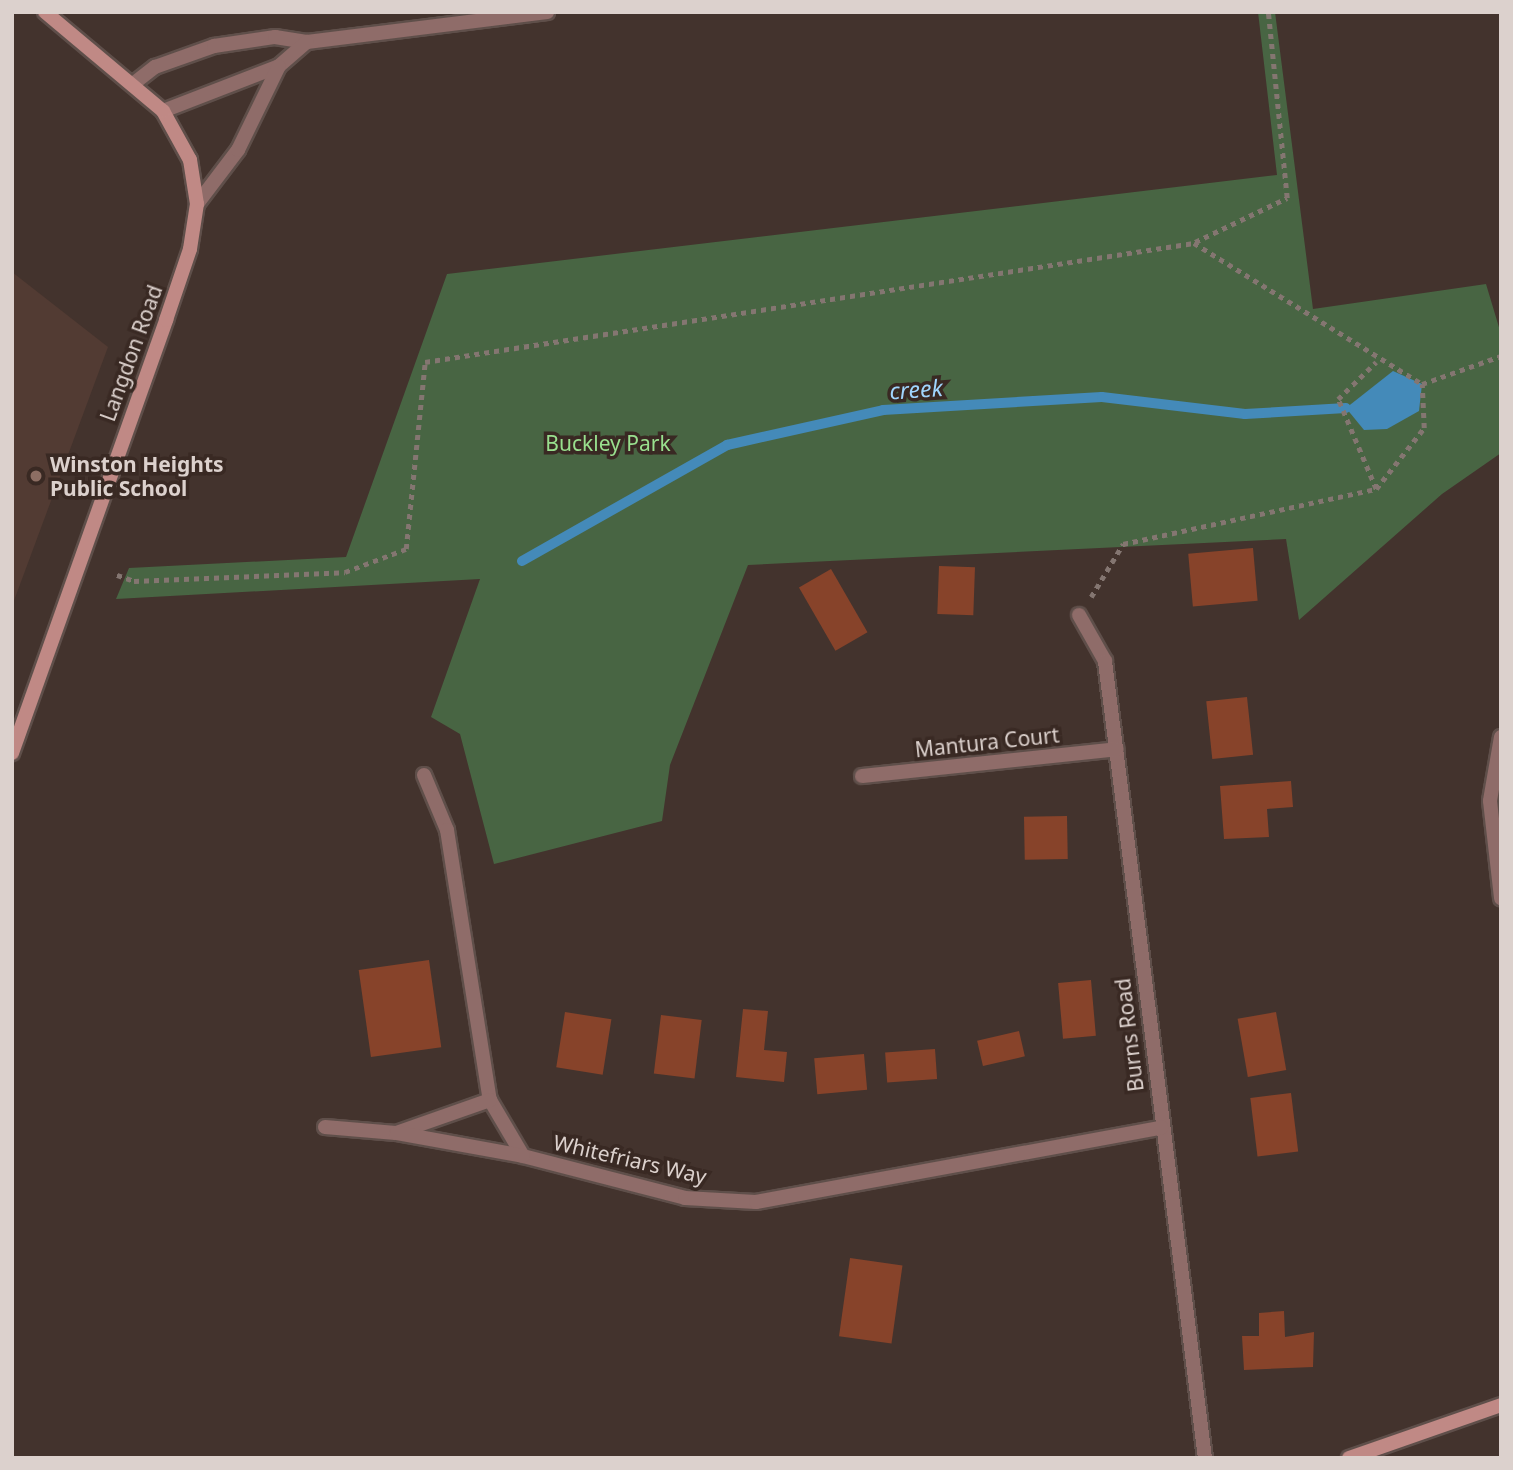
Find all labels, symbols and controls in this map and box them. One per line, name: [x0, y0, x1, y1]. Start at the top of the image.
street label: Langdon Road: [95, 281, 167, 425]
water label: creek: [888, 373, 944, 405]
park label: Buckley Park: [545, 430, 671, 456]
place label: Winston Heights Public School: [50, 451, 224, 501]
marker: Winston Heights Public School: [28, 468, 44, 484]
street label: Mantura Court: [914, 722, 1060, 762]
street label: Burns Road: [1110, 977, 1148, 1093]
street label: Whitefriars Way: [551, 1129, 709, 1189]

